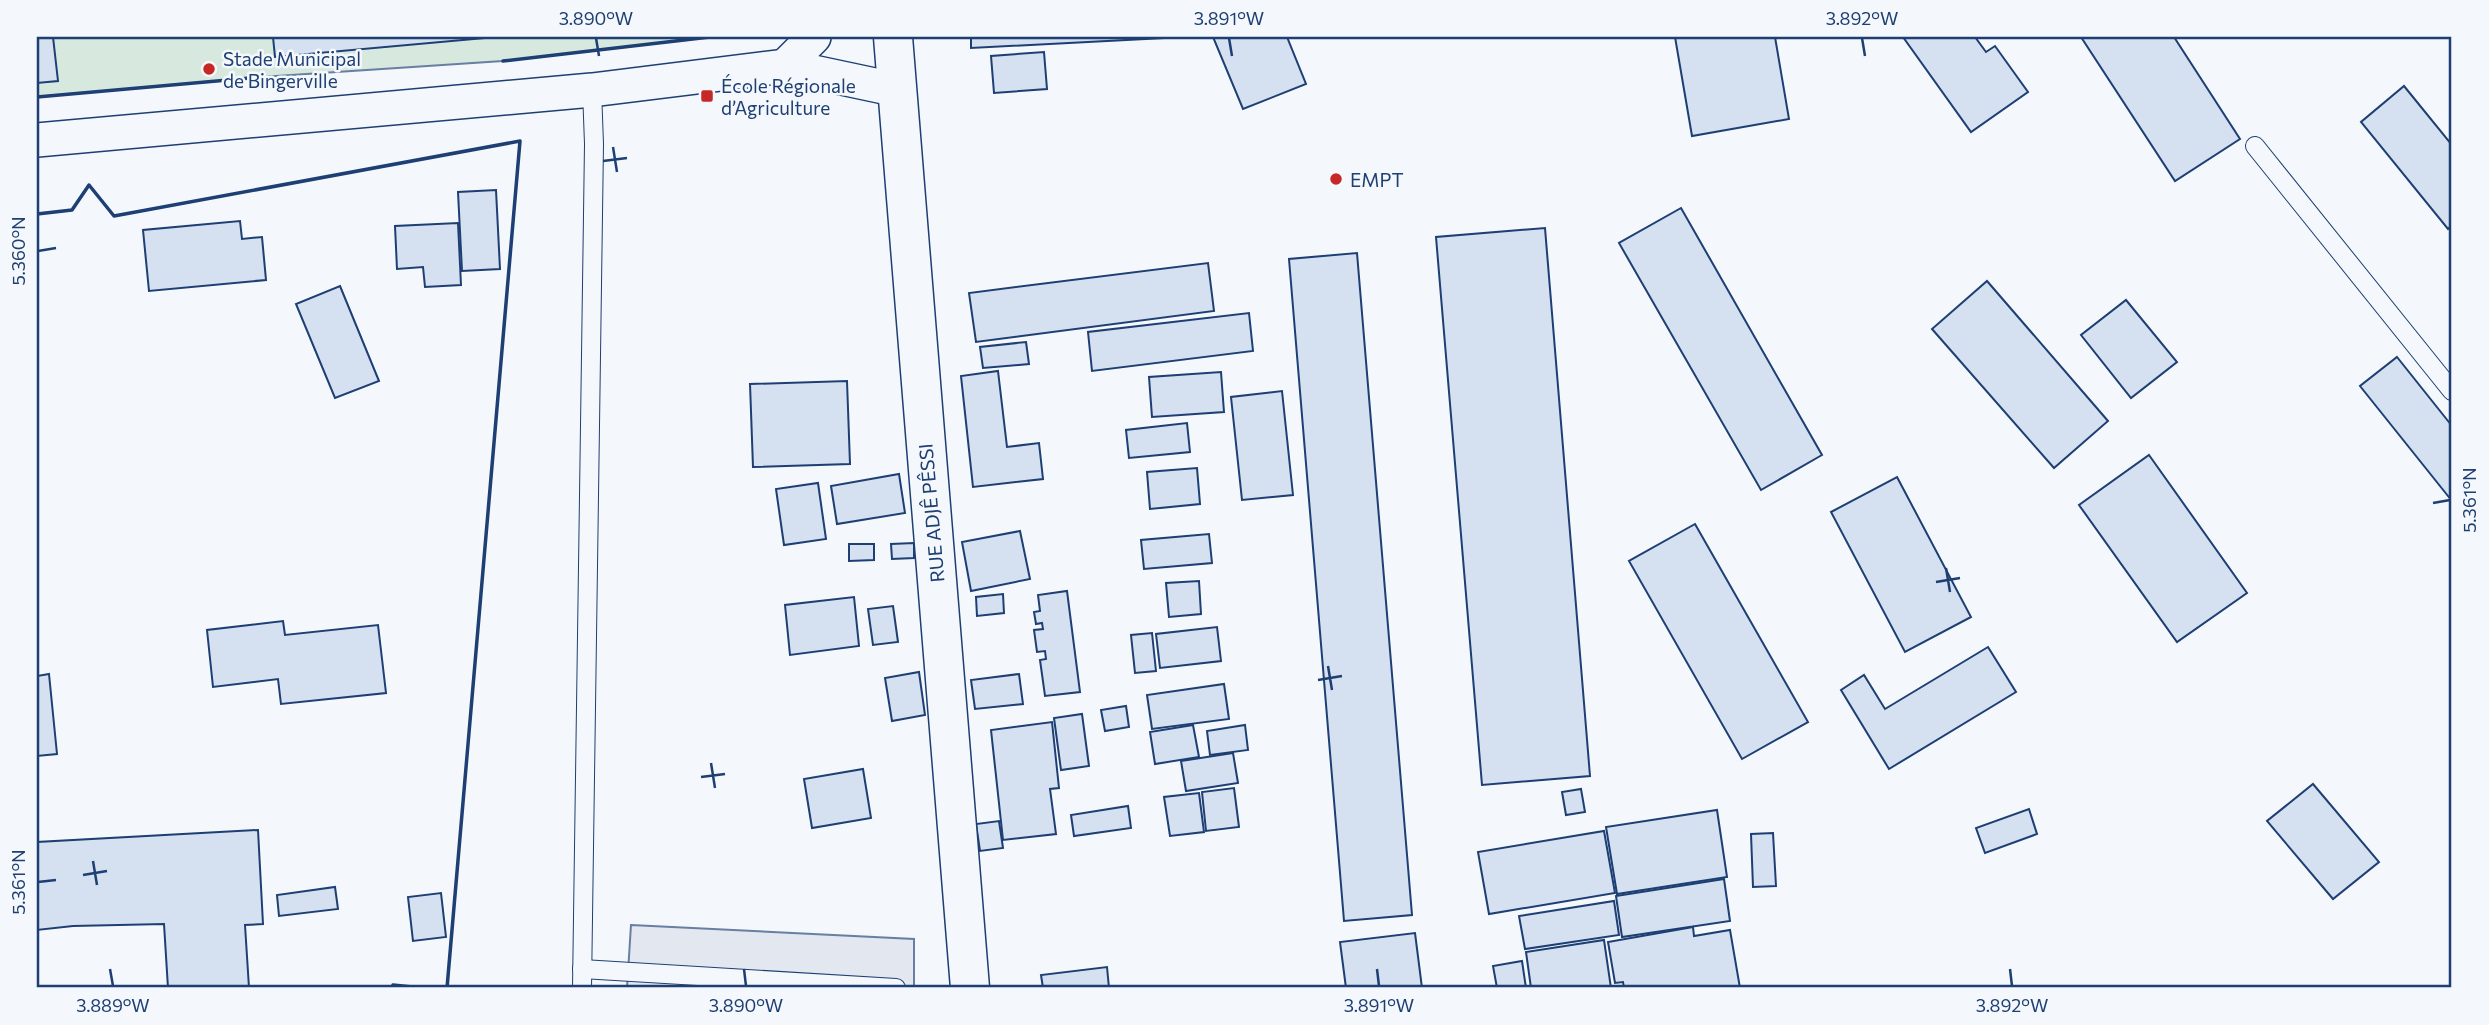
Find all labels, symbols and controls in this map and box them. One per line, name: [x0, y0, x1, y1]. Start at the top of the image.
text: 3.890°W: [559, 7, 633, 29]
text: 3.891°W: [1194, 7, 1264, 29]
text: 3.892°W: [1826, 7, 1898, 29]
place label: Stade Municipal de Bingerville: [223, 47, 361, 92]
marker: Stade Municipal de Bingerville: [201, 61, 217, 77]
place label: École Régionale d’Agriculture: [721, 74, 856, 119]
marker: École Régionale d’Agriculture: [699, 88, 715, 104]
place label: EMPT: [1350, 168, 1404, 191]
marker: EMPT: [1328, 171, 1344, 187]
text: 5.360°N: [7, 216, 29, 286]
street label: RUE ADJÊ PÊSSI: [913, 443, 949, 583]
text: 5.361°N: [2458, 467, 2480, 533]
text: 5.361°N: [7, 849, 29, 915]
text: 3.889°W: [76, 994, 150, 1016]
text: 3.890°W: [709, 994, 783, 1016]
text: 3.891°W: [1344, 994, 1414, 1016]
text: 3.892°W: [1976, 994, 2048, 1016]

